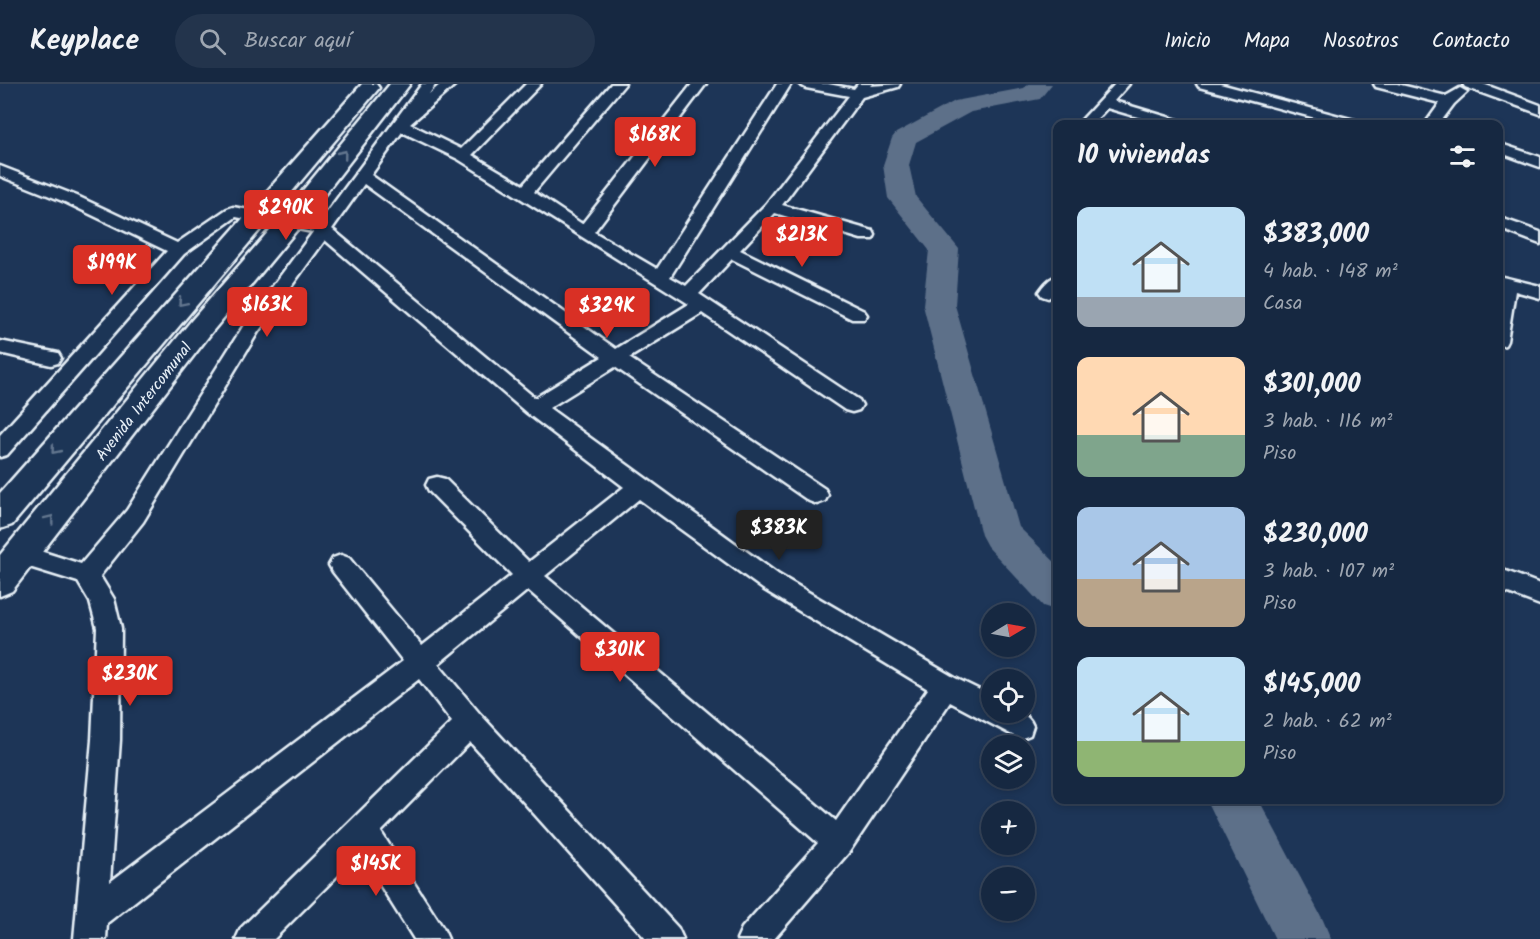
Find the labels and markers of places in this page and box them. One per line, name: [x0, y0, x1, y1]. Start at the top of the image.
pin: $168K: [613, 117, 697, 168]
pin: $290K: [244, 190, 328, 241]
pin: $213K: [760, 217, 844, 268]
pin: $199K: [70, 245, 154, 296]
pin: $163K: [225, 287, 309, 338]
pin: $329K: [565, 288, 649, 339]
pin: $383K: [737, 510, 821, 561]
pin: $301K: [578, 632, 662, 683]
pin: $230K: [88, 656, 172, 707]
pin: $145K: [334, 846, 418, 897]

